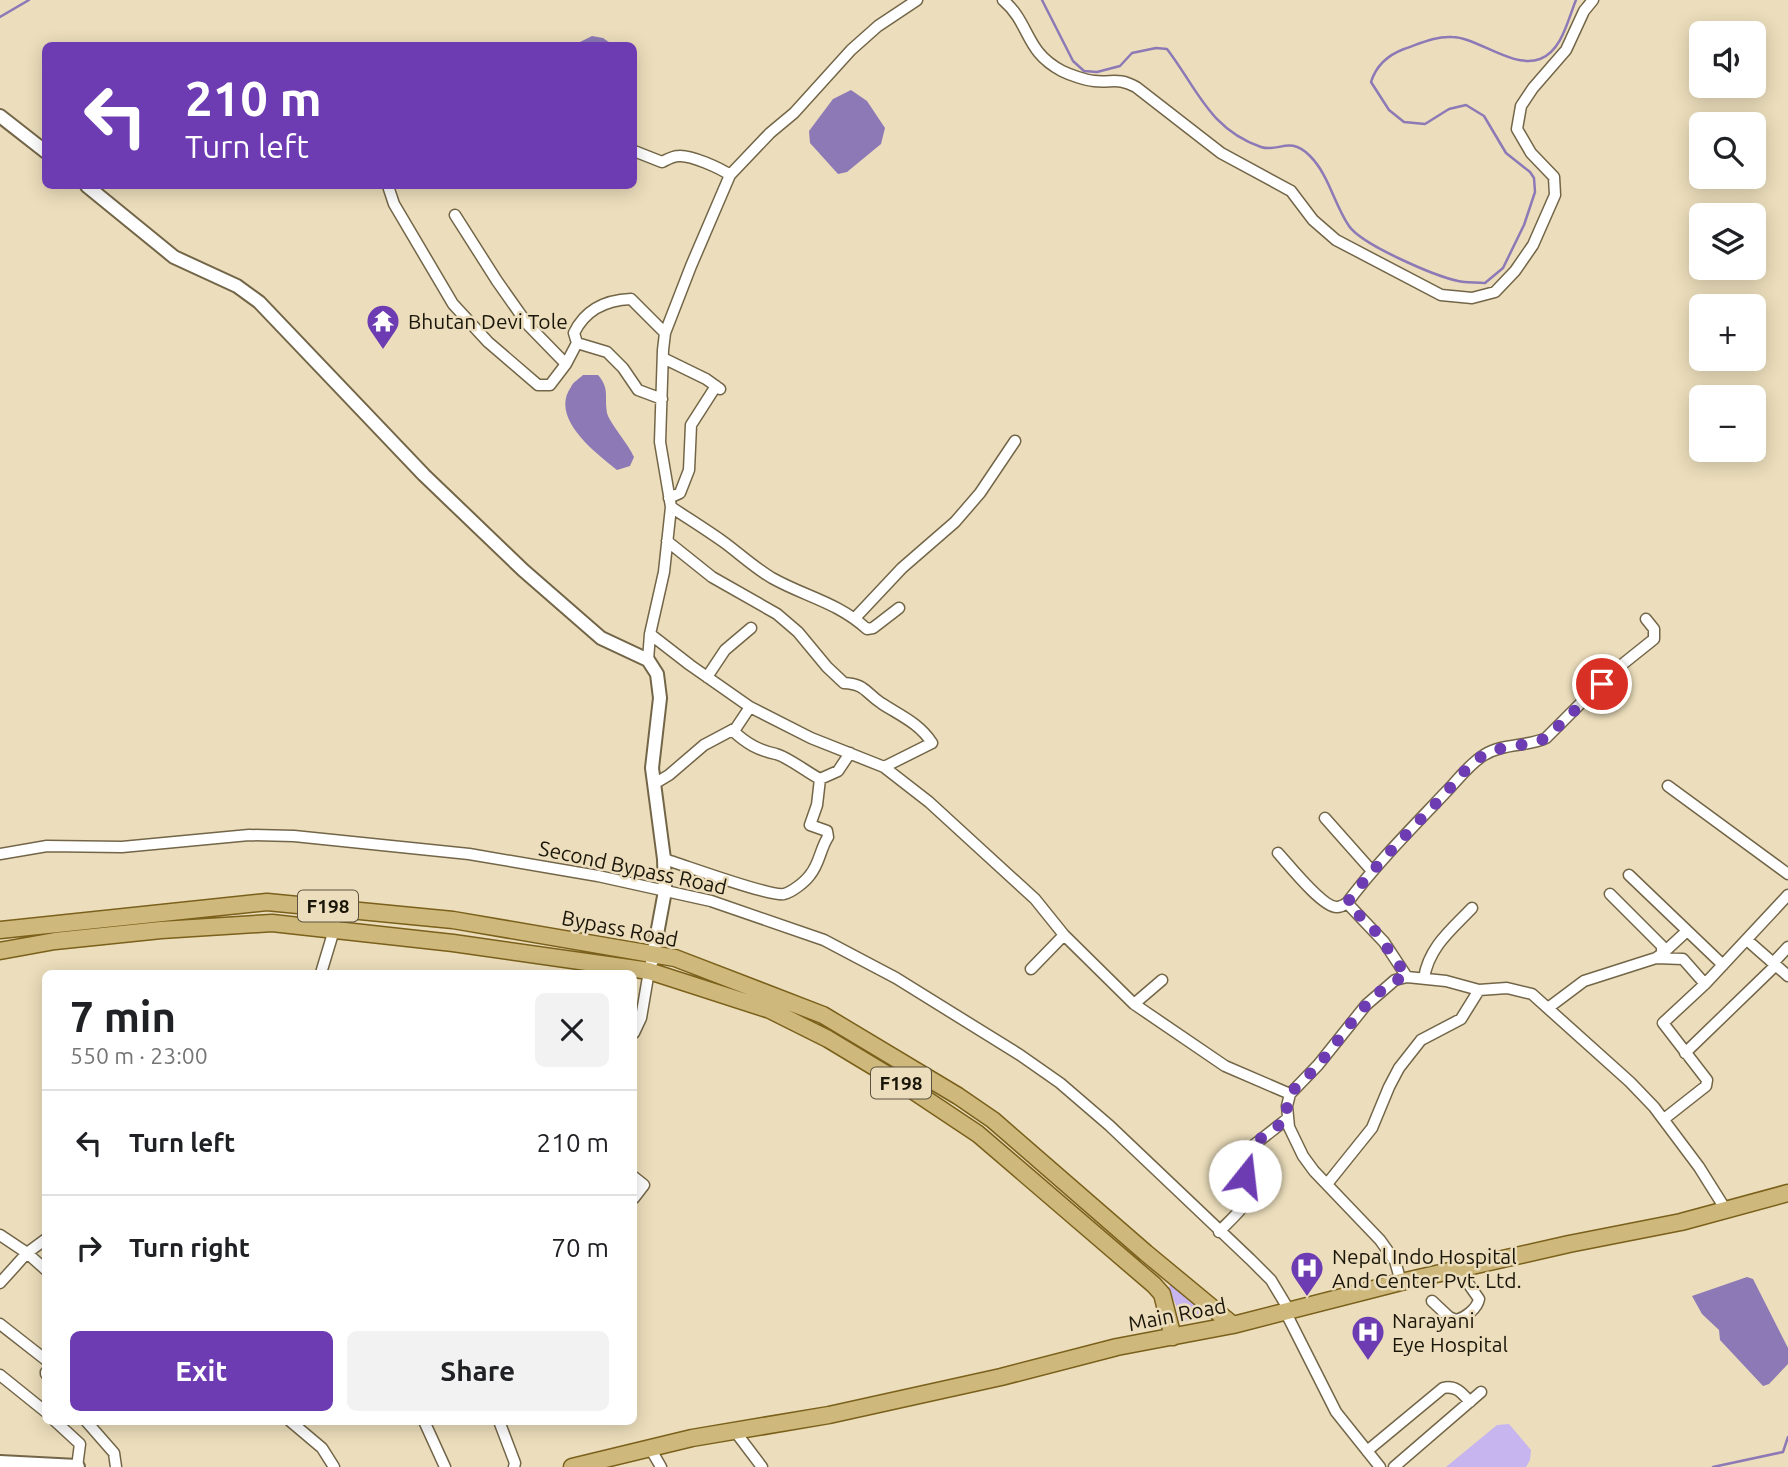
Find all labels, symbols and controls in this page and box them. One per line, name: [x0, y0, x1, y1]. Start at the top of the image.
map controls: [1689, 21, 1766, 462]
button: sound: [1689, 21, 1766, 98]
icon: left: [70, 70, 161, 161]
text: 210 m: [185, 70, 322, 125]
button: search: [1689, 112, 1766, 189]
text: Turn left: [185, 128, 309, 164]
button: layers: [1689, 203, 1766, 280]
button: +: [1689, 294, 1766, 371]
temple icon: Bhutan Devi Tole: [364, 302, 402, 351]
place label: Bhutan Devi Tole: [408, 309, 568, 333]
button: −: [1689, 385, 1766, 462]
pin: [1572, 654, 1632, 714]
icon: arrive: [1583, 665, 1621, 703]
street label: Second Bypass Road: [537, 835, 729, 899]
road number: F198: [298, 890, 358, 922]
street label: Bypass Road: [560, 905, 680, 951]
text: 7 min: [70, 993, 176, 1040]
button: close: [535, 993, 609, 1067]
text: 550 m · 23:00: [70, 1043, 208, 1068]
road number: F198: [871, 1068, 931, 1098]
icon: left: [70, 1124, 108, 1162]
text: Turn left: [129, 1128, 235, 1157]
text: 210 m: [537, 1128, 609, 1157]
position arrow: [1208, 1139, 1282, 1213]
icon: right: [70, 1229, 108, 1267]
text: Turn right: [129, 1233, 250, 1262]
text: 70 m: [551, 1233, 609, 1262]
place label: Nepal Indo Hospital And Center Pvt. Ltd.: [1332, 1244, 1522, 1292]
hospital icon: Nepal Indo Hospital And Center Pvt. Ltd.: [1288, 1249, 1326, 1298]
street label: Main Road: [1126, 1293, 1228, 1335]
place label: Narayani Eye Hospital: [1392, 1308, 1508, 1356]
hospital icon: Narayani Eye Hospital: [1349, 1313, 1387, 1362]
button: Exit: [70, 1331, 333, 1411]
button: Share: [347, 1331, 609, 1411]

